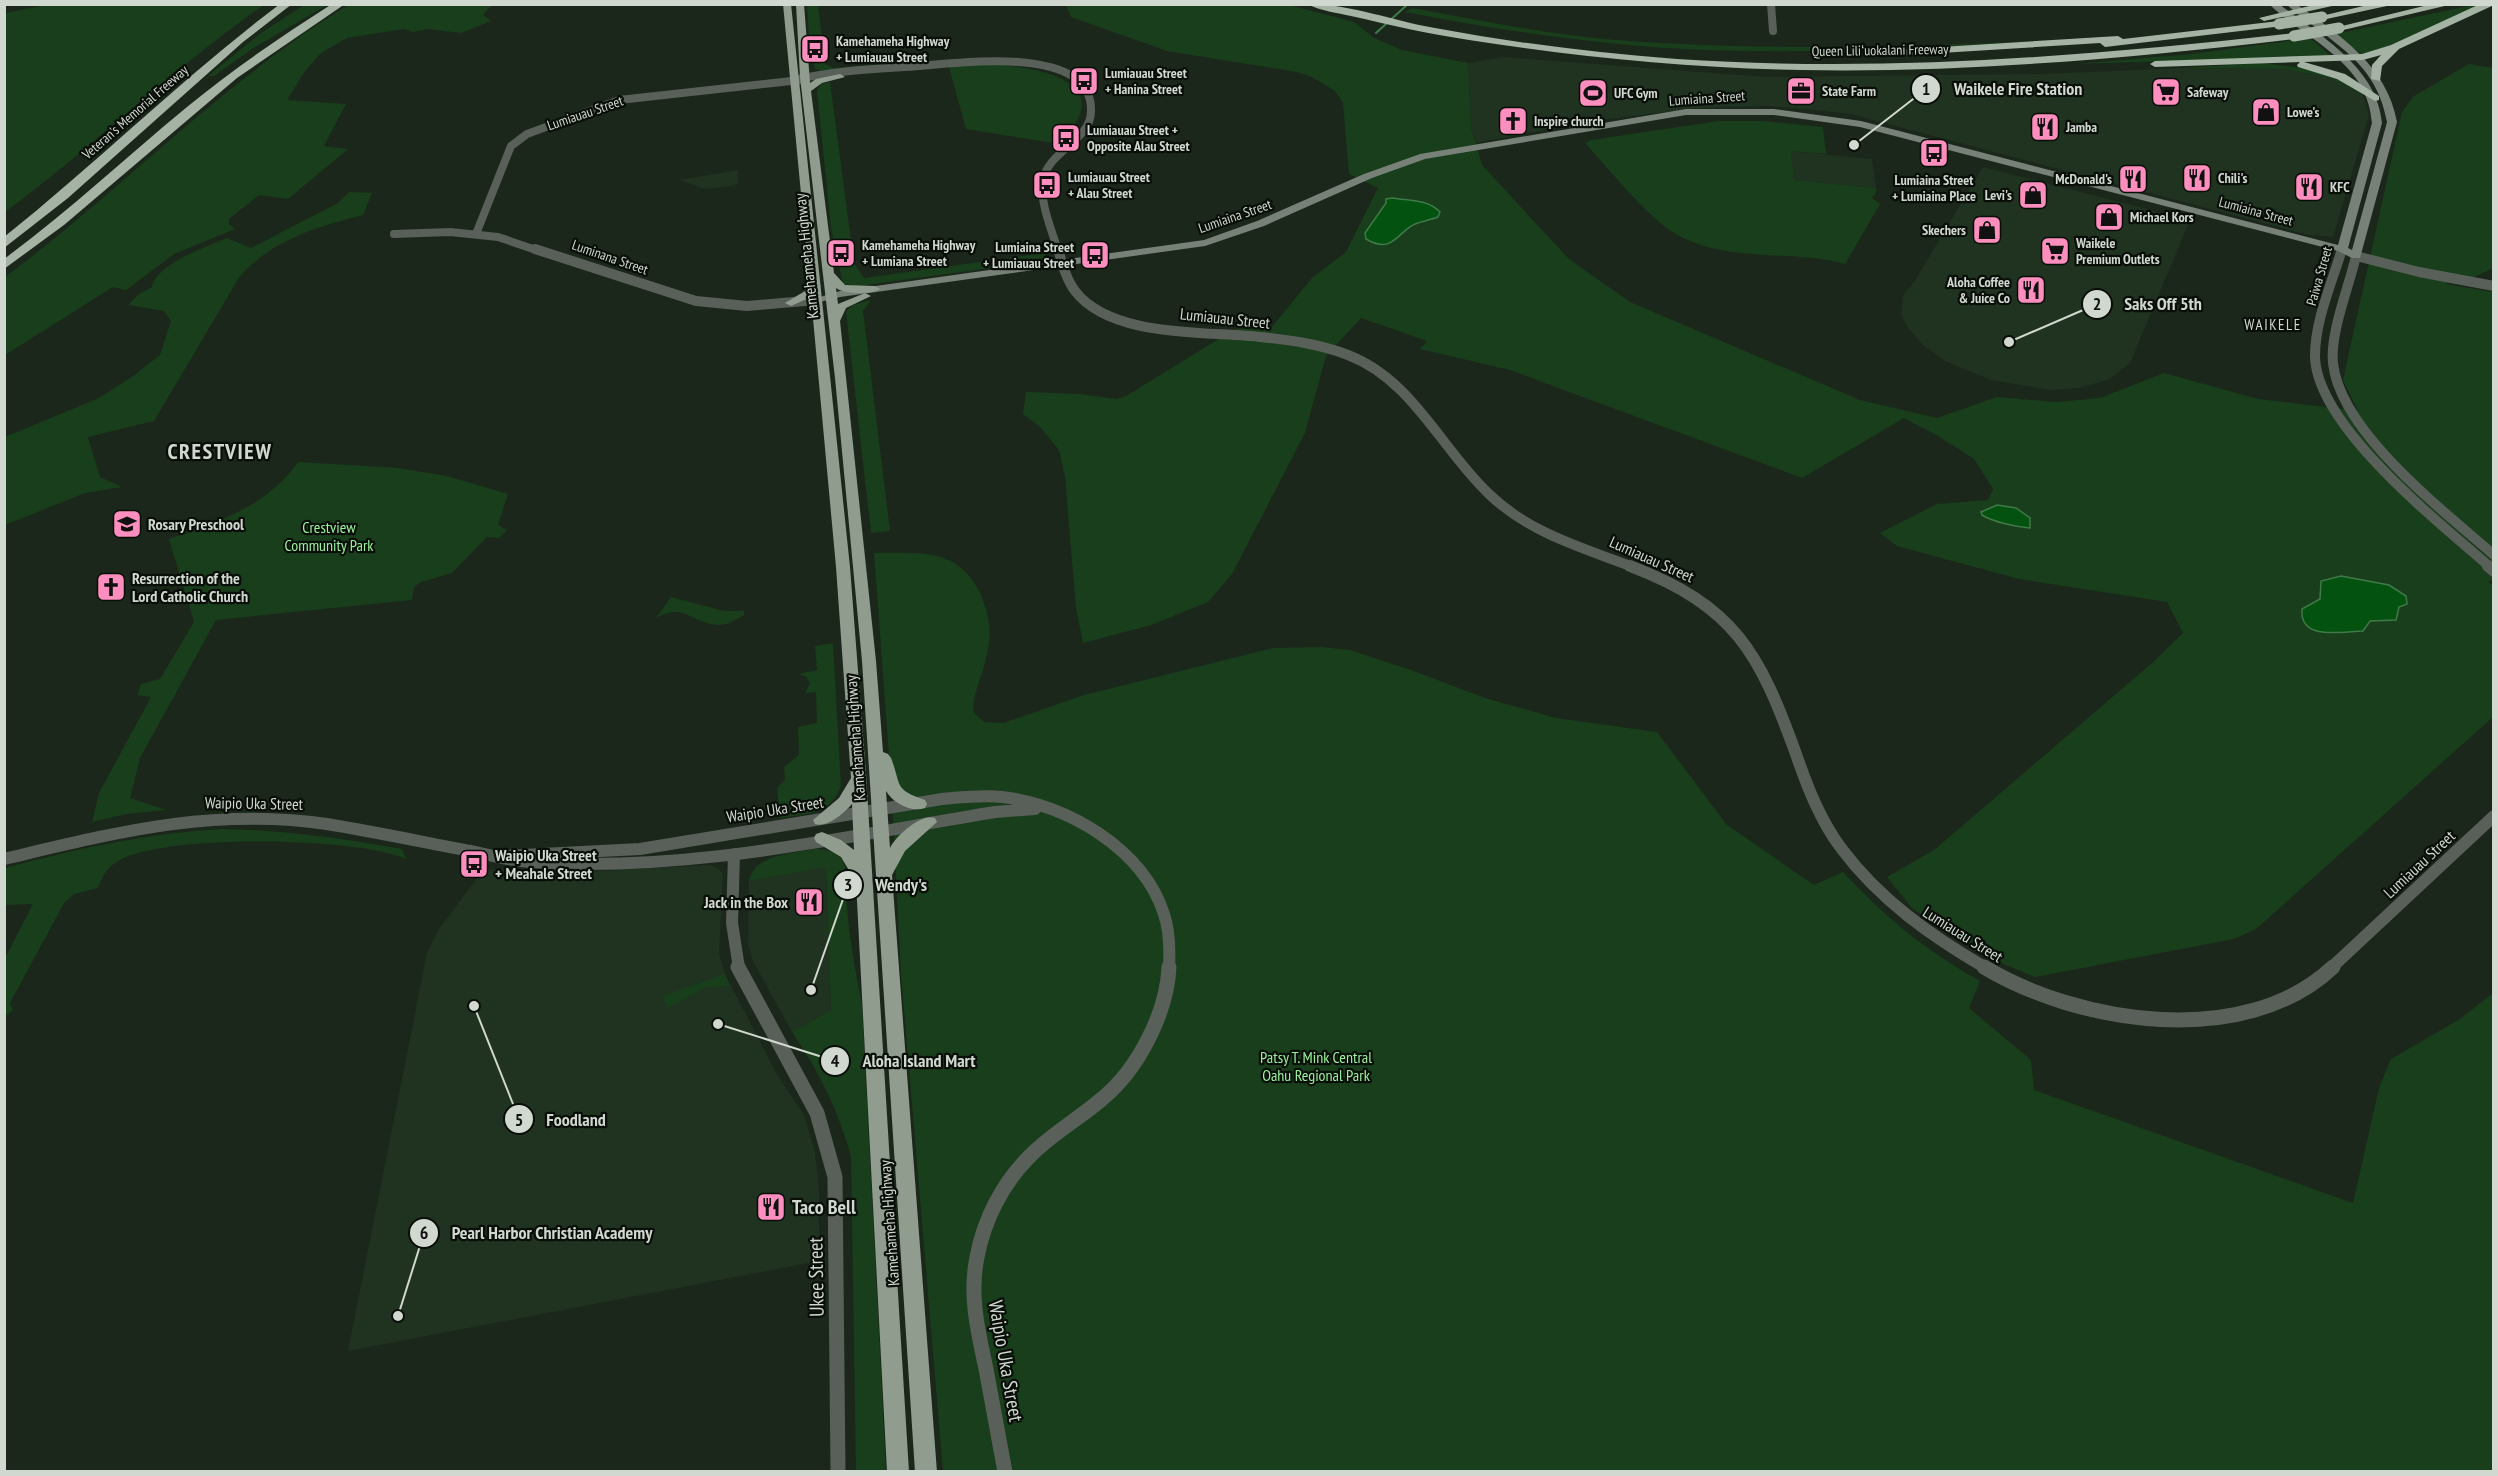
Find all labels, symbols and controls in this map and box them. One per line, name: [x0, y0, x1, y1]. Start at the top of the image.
place label: Kamehameha Highway + Lumiauau Street: [836, 32, 950, 66]
bus stop icon: Kamehameha Highway + Lumiauau Street: [799, 33, 831, 65]
street label: Queen Liliʻuokalani Freeway: [1811, 40, 1949, 60]
street label: Veteran's Memorial Freeway: [77, 60, 192, 164]
place label: Lumiauau Street + Hanina Street: [1105, 64, 1187, 98]
bus stop icon: Lumiauau Street + Hanina Street: [1068, 65, 1100, 97]
callout: Waikele Fire Station: [1911, 71, 2094, 107]
office icon: State Farm: [1785, 75, 1817, 107]
supermarket icon: Safeway: [2150, 76, 2182, 108]
sports icon: UFC Gym: [1577, 77, 1609, 109]
text: 1: [1922, 77, 1930, 100]
text: Waikele Fire Station: [1953, 77, 2082, 100]
place label: State Farm: [1822, 82, 1876, 100]
place label: Safeway: [2187, 83, 2229, 101]
place label: UFC Gym: [1614, 84, 1658, 102]
street label: Lumiaina Street: [1668, 86, 1746, 110]
street label: Lumiauau Street: [545, 92, 625, 134]
shop icon: Lowe's: [2250, 96, 2282, 128]
place label: Lowe's: [2287, 103, 2319, 121]
church icon: Inspire church: [1497, 105, 1529, 137]
restaurant icon: Jamba: [2029, 111, 2061, 143]
place label: Inspire church: [1534, 112, 1604, 130]
place label: Jamba: [2065, 118, 2097, 136]
place label: Lumiauau Street + Opposite Alau Street: [1087, 121, 1190, 155]
bus stop icon: Lumiauau Street + Opposite Alau Street: [1050, 122, 1082, 154]
bus stop icon: Lumiaina Street + Lumiaina Place: [1918, 137, 1950, 169]
restaurant icon: Chili's: [2181, 162, 2213, 194]
restaurant icon: McDonald's: [2117, 163, 2149, 195]
place label: Lumiauau Street + Alau Street: [1068, 168, 1150, 202]
bus stop icon: Lumiauau Street + Alau Street: [1031, 169, 1063, 201]
place label: Chili's: [2218, 169, 2248, 187]
place label: McDonald's: [2055, 170, 2112, 188]
place label: Lumiaina Street + Lumiaina Place: [1892, 171, 1976, 205]
restaurant icon: KFC: [2293, 171, 2325, 203]
place label: KFC: [2330, 178, 2350, 196]
shop icon: Levi's: [2017, 179, 2049, 211]
place label: Levi's: [1985, 186, 2012, 204]
street label: Kamehameha Highway: [789, 192, 823, 320]
street label: Lumiaina Street: [2217, 192, 2295, 230]
street label: Lumiaina Street: [1196, 195, 1274, 237]
shop icon: Michael Kors: [2093, 201, 2125, 233]
place label: Michael Kors: [2130, 208, 2194, 226]
shop icon: Skechers: [1971, 214, 2003, 246]
place label: Skechers: [1922, 221, 1966, 239]
place label: Waikele Premium Outlets: [2075, 234, 2160, 268]
supermarket icon: Waikele Premium Outlets: [2039, 235, 2071, 267]
street label: Luminana Street: [570, 236, 651, 278]
place label: Kamehameha Highway + Lumiana Street: [862, 236, 976, 270]
bus stop icon: Kamehameha Highway + Lumiana Street: [825, 237, 857, 269]
place label: Lumiaina Street + Lumiauau Street: [983, 238, 1074, 272]
bus stop icon: Lumiaina Street + Lumiauau Street: [1079, 239, 1111, 271]
street label: Paiwa Street: [2302, 244, 2336, 308]
place label: Aloha Coffee & Juice Co: [1946, 273, 2010, 307]
restaurant icon: Aloha Coffee & Juice Co: [2015, 274, 2047, 306]
callout: Saks Off 5th: [2082, 286, 2214, 322]
text: 2: [2093, 292, 2101, 315]
text: Saks Off 5th: [2124, 292, 2202, 315]
street label: Lumiauau Street: [1179, 303, 1272, 333]
district label: WAIKELE: [2244, 315, 2302, 334]
district label: CRESTVIEW: [167, 437, 273, 465]
school or university icon: Rosary Preschool: [111, 508, 143, 540]
place label: Rosary Preschool: [148, 514, 244, 534]
park label: Crestview Community Park: [284, 517, 374, 555]
street label: Lumiauau Street: [1607, 531, 1698, 587]
place label: Resurrection of the Lord Catholic Church: [132, 568, 248, 606]
church icon: Resurrection of the Lord Catholic Church: [95, 571, 127, 603]
street label: Kamehameha Highway: [841, 674, 869, 802]
street label: Waipio Uka Street: [725, 791, 826, 827]
street label: Waipio Uka Street: [205, 792, 304, 814]
street label: Lumiauau Street: [2379, 825, 2459, 902]
place label: Waipio Uka Street + Meahale Street: [494, 845, 597, 883]
bus stop icon: Waipio Uka Street + Meahale Street: [458, 848, 490, 880]
callout: Wendy's: [833, 867, 939, 903]
text: 3: [844, 873, 852, 896]
text: Wendy's: [874, 873, 927, 896]
restaurant icon: Jack in the Box: [793, 886, 825, 918]
place label: Jack in the Box: [703, 892, 788, 912]
street label: Lumiauau Street: [1919, 902, 2007, 967]
callout: Aloha Island Mart: [820, 1043, 987, 1079]
park label: Patsy T. Mink Central Oahu Regional Park: [1260, 1047, 1372, 1085]
text: 4: [831, 1049, 840, 1072]
text: Aloha Island Mart: [861, 1049, 976, 1072]
callout: Foodland: [504, 1101, 618, 1137]
text: 5: [515, 1108, 523, 1131]
text: Foodland: [546, 1108, 606, 1131]
street label: Kamehameha Highway: [875, 1159, 903, 1287]
restaurant icon: Taco Bell: [755, 1191, 787, 1223]
place label: Taco Bell: [792, 1194, 856, 1220]
callout: Pearl Harbor Christian Academy: [409, 1215, 665, 1251]
text: 6: [420, 1221, 428, 1244]
text: Pearl Harbor Christian Academy: [452, 1221, 653, 1244]
street label: Ukee Street: [802, 1236, 830, 1317]
street label: Waipio Uka Street: [983, 1298, 1030, 1424]

